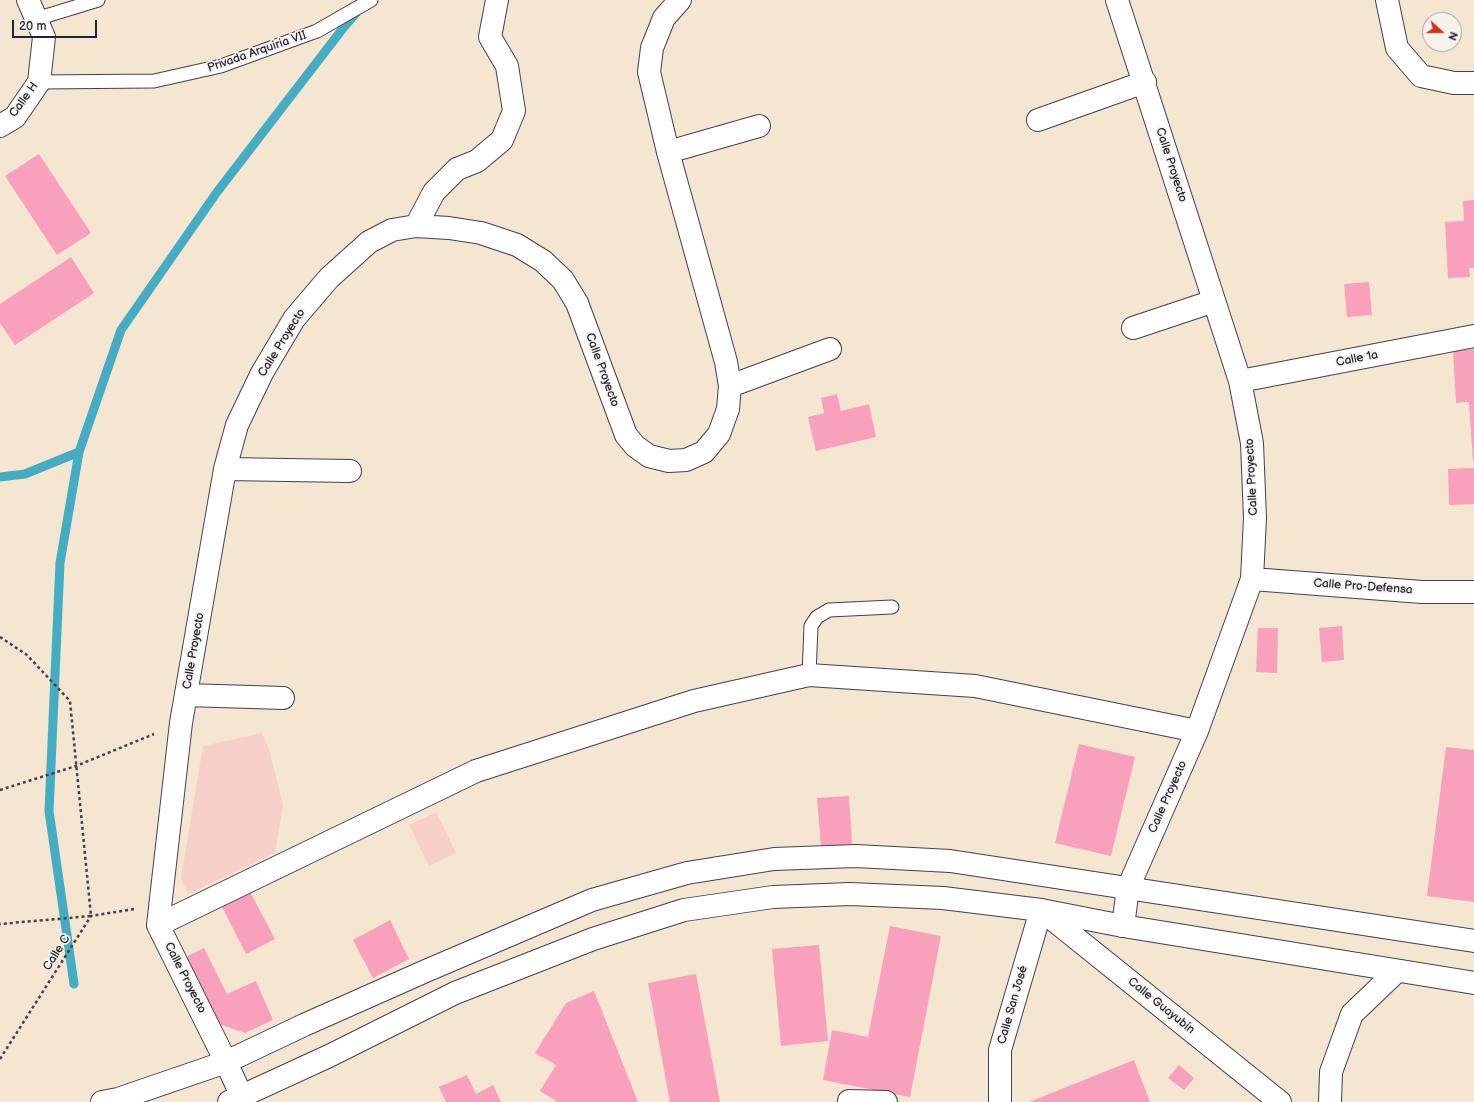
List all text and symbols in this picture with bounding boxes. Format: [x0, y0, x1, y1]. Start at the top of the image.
scale bar [14, 12, 99, 38]
north arrow [1422, 12, 1462, 52]
text: 20 m [19, 19, 46, 34]
street label: Privada Arquiria VII [206, 28, 308, 76]
text: N [1445, 30, 1460, 42]
street label: Calle H [7, 80, 41, 120]
street label: Calle Proyecto [1152, 126, 1190, 204]
street label: Calle Proyecto [255, 306, 309, 380]
street label: Calle Proyecto [582, 331, 622, 409]
street label: Calle 1a [1335, 348, 1379, 370]
street label: Calle Proyecto [1243, 438, 1261, 516]
street label: Calle Pro-Defensa [1313, 576, 1413, 598]
street label: Calle Proyecto [180, 612, 208, 690]
street label: Calle Proyecto [1146, 759, 1190, 835]
street label: Calle C [40, 932, 74, 974]
street label: Calle Proyecto [161, 940, 209, 1016]
street label: Calle San José [995, 964, 1031, 1046]
street label: Calle Guayubín [1125, 975, 1197, 1037]

